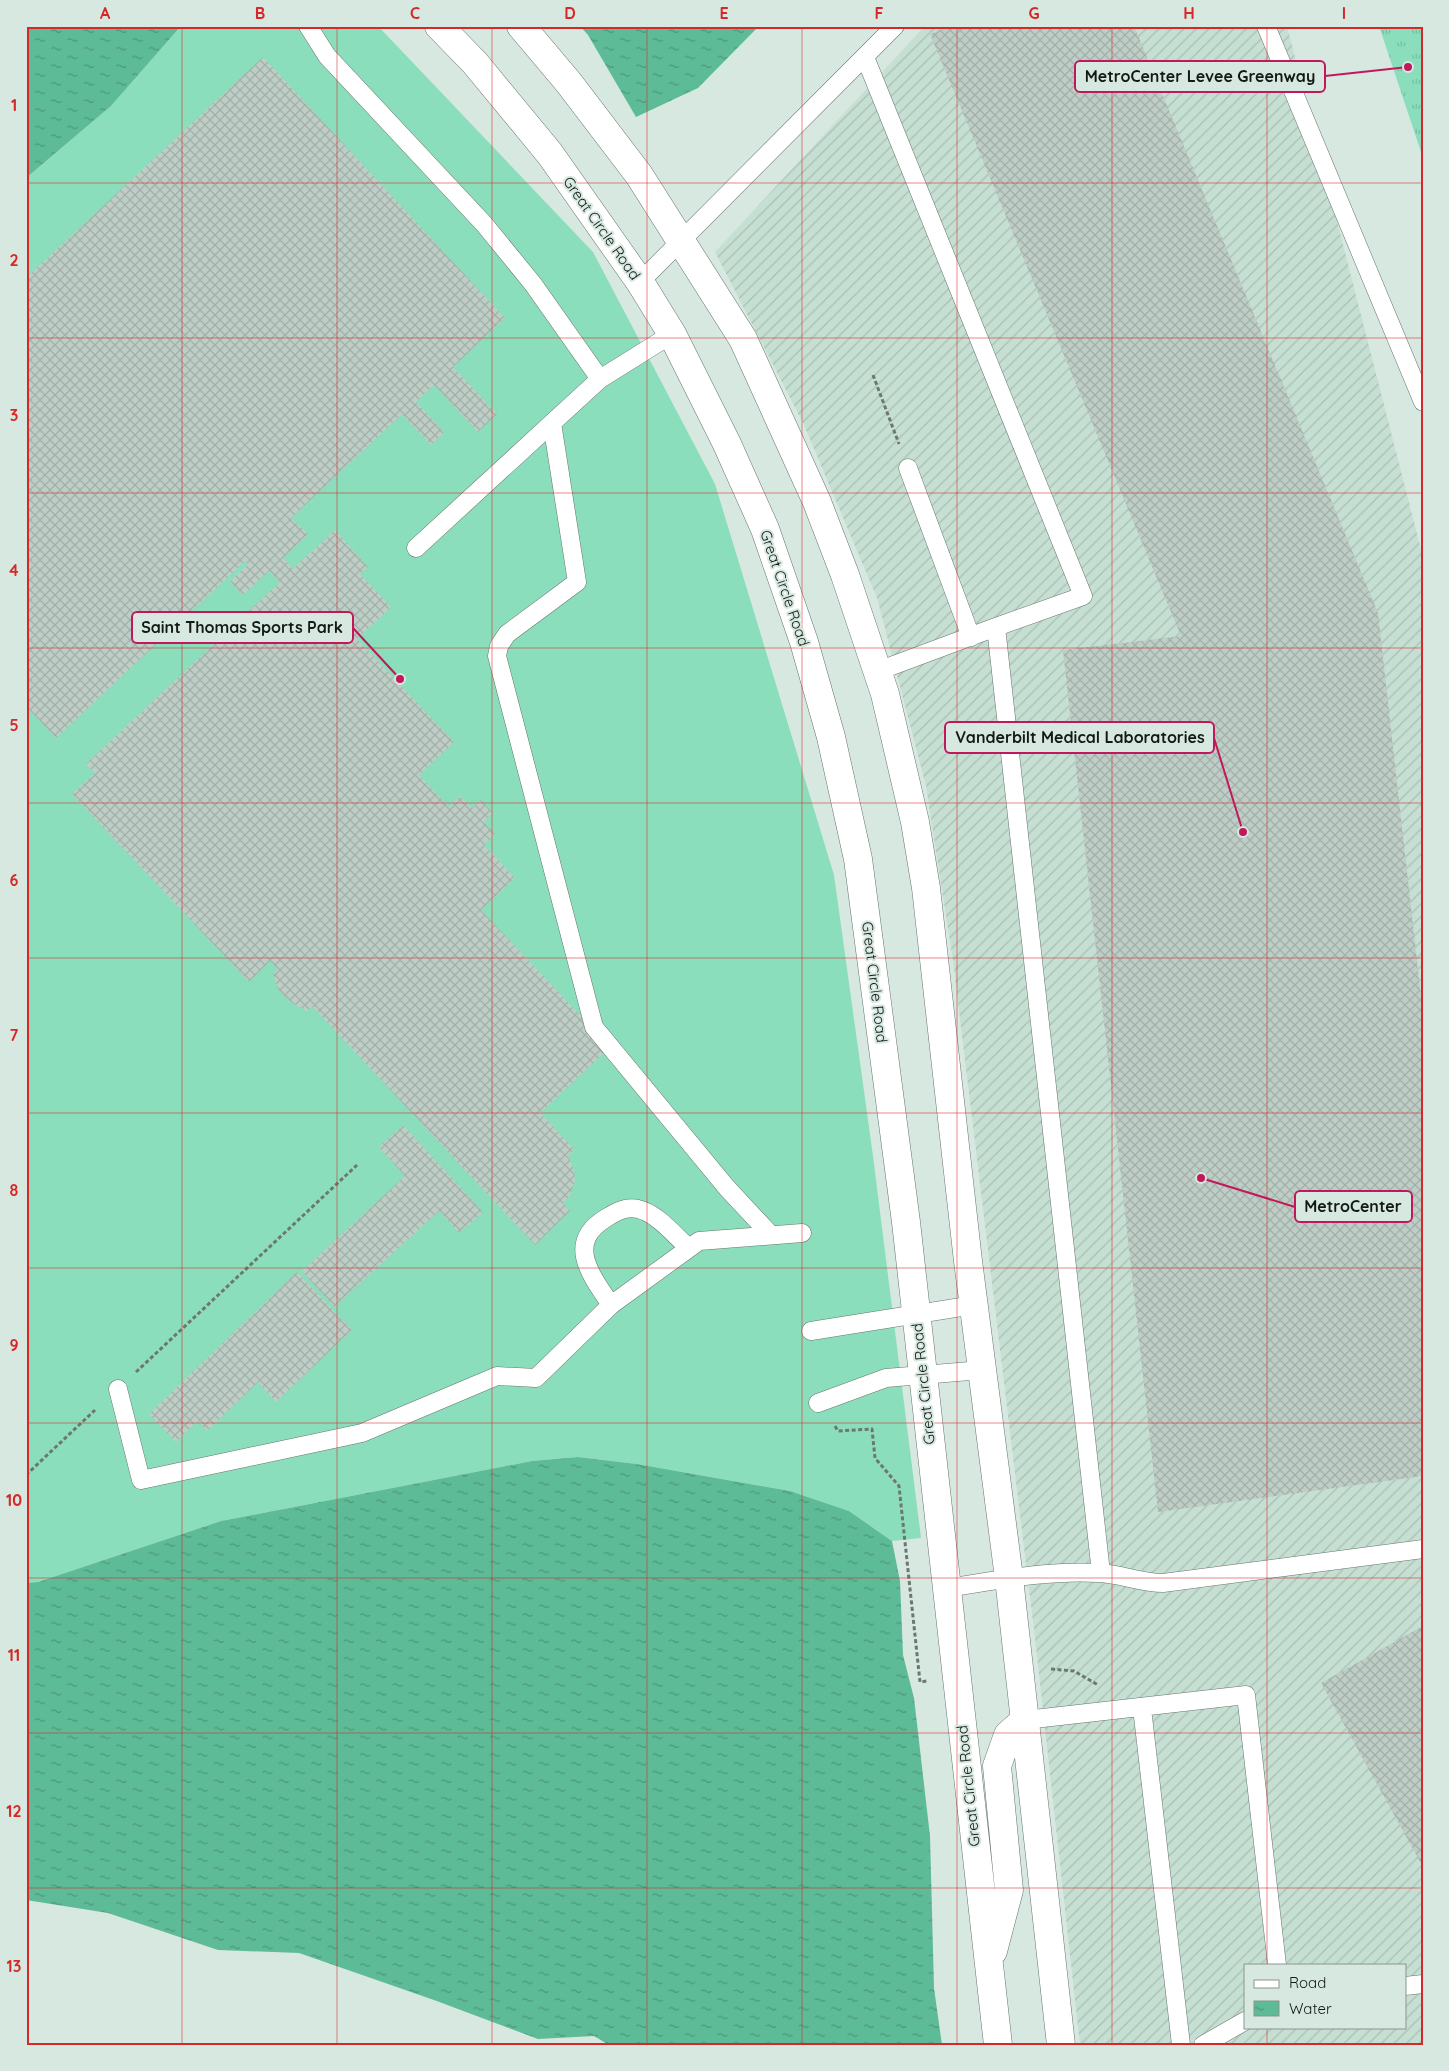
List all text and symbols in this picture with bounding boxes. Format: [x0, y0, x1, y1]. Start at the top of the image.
text: A [100, 3, 111, 23]
text: B [255, 3, 265, 23]
text: C [410, 3, 420, 23]
text: D [564, 3, 576, 23]
text: E [719, 3, 729, 23]
text: F [875, 3, 884, 23]
text: G [1028, 3, 1040, 23]
text: H [1183, 3, 1195, 23]
text: I [1342, 3, 1346, 23]
callout: MetroCenter Levee Greenway [1075, 61, 1325, 92]
text: MetroCenter Levee Greenway [1085, 66, 1315, 86]
text: 1 [11, 95, 17, 115]
street label: Great Circle Road [559, 173, 645, 283]
text: 2 [9, 250, 19, 270]
text: 3 [10, 405, 18, 425]
street label: Great Circle Road [756, 527, 814, 649]
text: 4 [9, 560, 19, 580]
callout: Saint Thomas Sports Park [132, 612, 353, 643]
text: Saint Thomas Sports Park [141, 617, 343, 637]
text: 5 [9, 715, 19, 735]
callout: Vanderbilt Medical Laboratories [945, 722, 1214, 753]
text: Vanderbilt Medical Laboratories [955, 727, 1205, 747]
text: 6 [10, 870, 19, 890]
street label: Great Circle Road [858, 920, 892, 1044]
text: 7 [10, 1025, 19, 1045]
text: 8 [10, 1180, 19, 1200]
callout: MetroCenter [1295, 1191, 1412, 1222]
text: MetroCenter [1304, 1196, 1402, 1216]
street label: Great Circle Road [907, 1322, 939, 1446]
text: 9 [9, 1335, 19, 1355]
text: 10 [6, 1490, 22, 1510]
text: 11 [8, 1645, 20, 1665]
street label: Great Circle Road [952, 1724, 984, 1848]
text: 12 [6, 1801, 22, 1821]
text: 13 [7, 1956, 21, 1976]
legend [1244, 1964, 1406, 2028]
text: Road [1289, 1973, 1326, 1992]
text: Water [1289, 1999, 1332, 2018]

